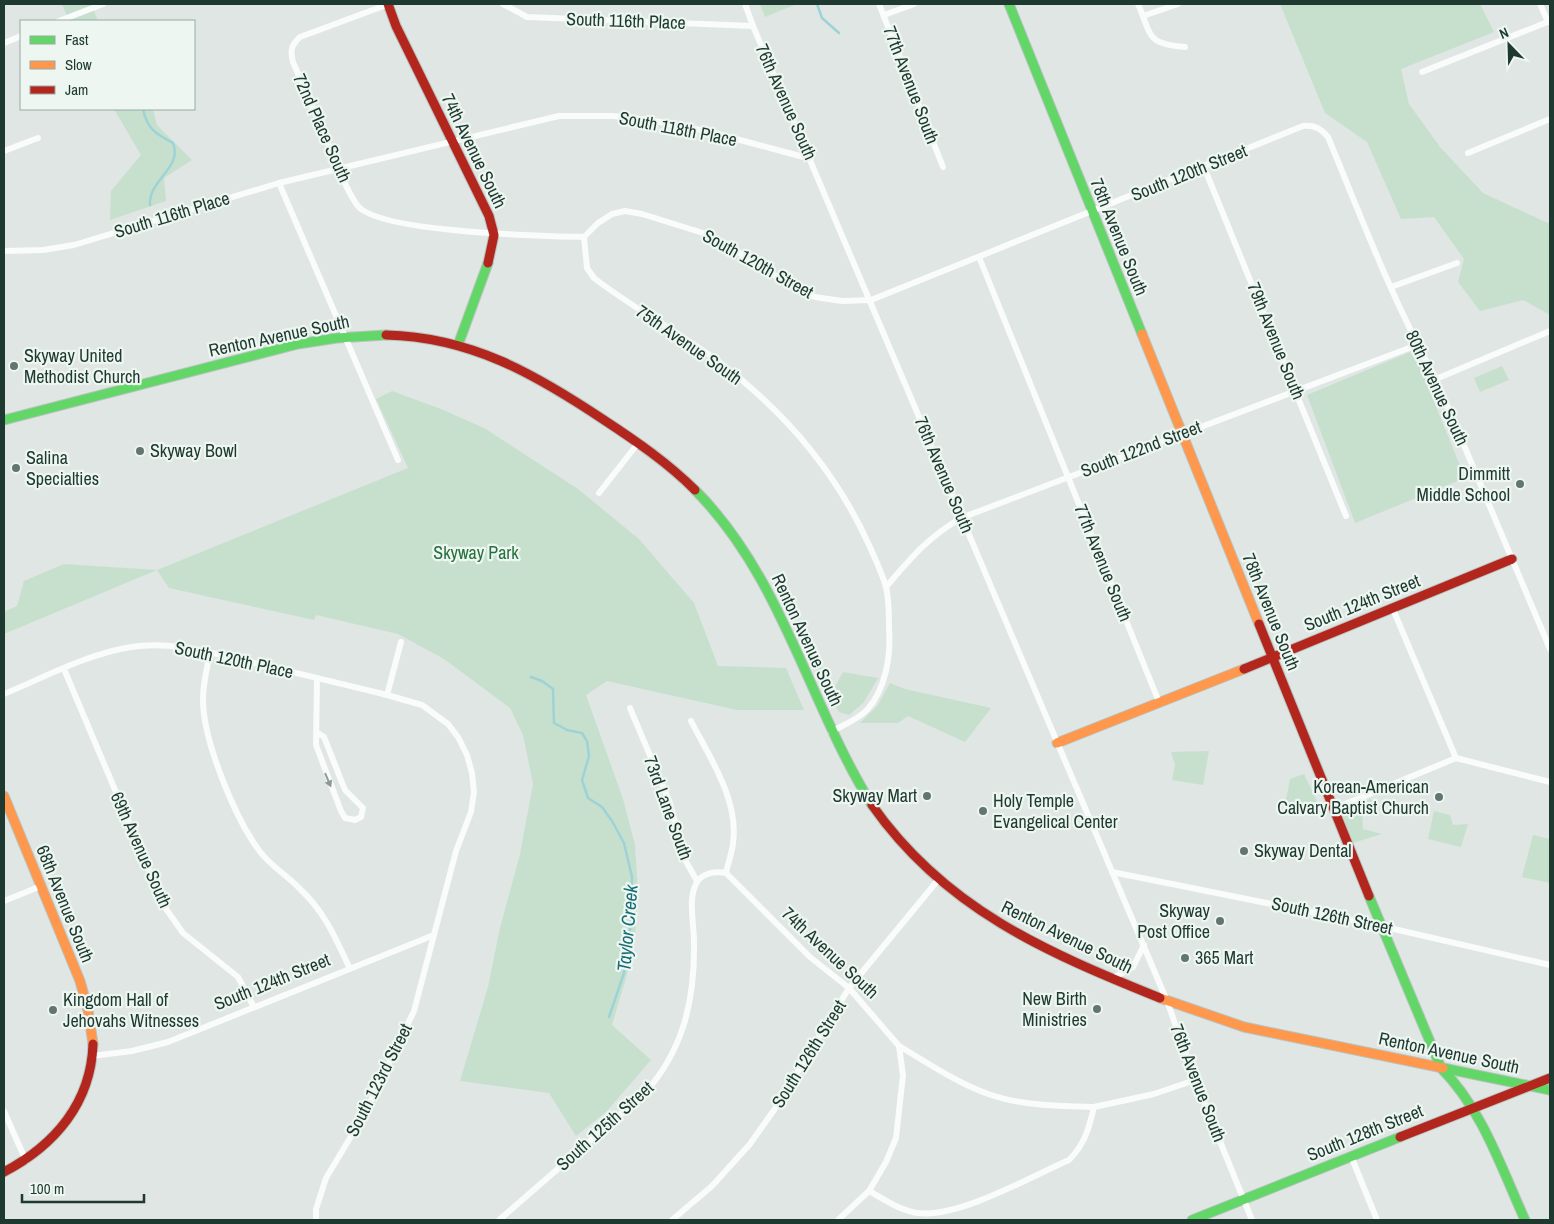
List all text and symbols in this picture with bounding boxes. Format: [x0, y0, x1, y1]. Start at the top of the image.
street label: South 116th Place [566, 6, 686, 35]
legend [20, 20, 195, 110]
north arrow [1484, 20, 1534, 70]
street label: 77th Avenue South [877, 22, 945, 147]
text: N [1497, 23, 1511, 43]
text: Fast [65, 29, 89, 50]
street label: 76th Avenue South [750, 40, 823, 164]
text: Slow [65, 54, 92, 75]
street label: 72nd Place South [287, 69, 358, 186]
text: Jam [65, 79, 88, 100]
street label: 74th Avenue South [436, 89, 513, 212]
street label: South 118th Place [617, 105, 739, 152]
street label: South 120th Street [1127, 138, 1251, 207]
street label: 78th Avenue South [1085, 174, 1154, 299]
street label: South 116th Place [111, 185, 233, 244]
street label: South 120th Street [698, 223, 818, 304]
street label: 79th Avenue South [1242, 278, 1311, 403]
street label: 75th Avenue South [631, 299, 747, 391]
street label: Renton Avenue South [206, 308, 352, 363]
street label: 80th Avenue South [1400, 326, 1475, 449]
place label: Skyway United Methodist Church [24, 343, 141, 389]
marker: Skyway United Methodist Church [8, 360, 20, 372]
street label: 76th Avenue South [909, 413, 980, 537]
street label: South 122nd Street [1077, 414, 1205, 483]
place label: Skyway Bowl [150, 438, 237, 463]
place label: Salina Specialties [26, 445, 99, 491]
marker: Skyway Bowl [134, 445, 146, 457]
place label: Dimmitt Middle School [1416, 461, 1510, 507]
marker: Salina Specialties [10, 462, 22, 474]
marker: Dimmitt Middle School [1514, 478, 1526, 490]
street label: 77th Avenue South [1069, 500, 1138, 625]
park label: Skyway Park [433, 540, 519, 565]
street label: 78th Avenue South [1237, 549, 1306, 674]
street label: South 124th Street [1300, 568, 1424, 637]
street label: Renton Avenue South [766, 570, 849, 710]
street label: South 120th Place [173, 635, 296, 684]
street label: 73rd Lane South [638, 752, 699, 863]
one-way arrow [324, 773, 332, 788]
place label: Korean-American Calvary Baptist Church [1277, 774, 1429, 820]
place label: Skyway Mart [833, 783, 917, 808]
street label: 69th Avenue South [105, 788, 178, 912]
place label: Holy Temple Evangelical Center [993, 788, 1118, 834]
marker: Skyway Mart [921, 790, 933, 802]
marker: Korean-American Calvary Baptist Church [1433, 791, 1445, 803]
marker: Holy Temple Evangelical Center [977, 805, 989, 817]
place label: Skyway Dental [1254, 838, 1352, 863]
street label: 68th Avenue South [31, 841, 100, 966]
marker: Skyway Dental [1238, 845, 1250, 857]
water label: Taylor Creek [610, 882, 644, 972]
street label: South 126th Street [1269, 890, 1395, 941]
street label: Renton Avenue South [997, 894, 1137, 979]
place label: Skyway Post Office [1137, 898, 1211, 944]
street label: 74th Avenue South [776, 901, 884, 1004]
marker: Skyway Post Office [1214, 915, 1226, 927]
place label: 365 Mart [1195, 945, 1253, 970]
street label: South 124th Street [210, 947, 334, 1016]
marker: 365 Mart [1179, 952, 1191, 964]
place label: New Birth Ministries [1022, 986, 1087, 1032]
place label: Kingdom Hall of Jehovahs Witnesses [63, 987, 199, 1033]
street label: South 126th Street [765, 995, 852, 1113]
marker: New Birth Ministries [1091, 1003, 1103, 1015]
marker: Kingdom Hall of Jehovahs Witnesses [47, 1004, 59, 1016]
street label: South 123rd Street [339, 1019, 418, 1141]
street label: 76th Avenue South [1164, 1020, 1232, 1145]
street label: Renton Avenue South [1376, 1025, 1522, 1080]
street label: South 125th Street [551, 1075, 659, 1176]
street label: South 128th Street [1303, 1098, 1427, 1167]
scale bar [22, 1172, 145, 1204]
text: 100 m [30, 1178, 64, 1199]

